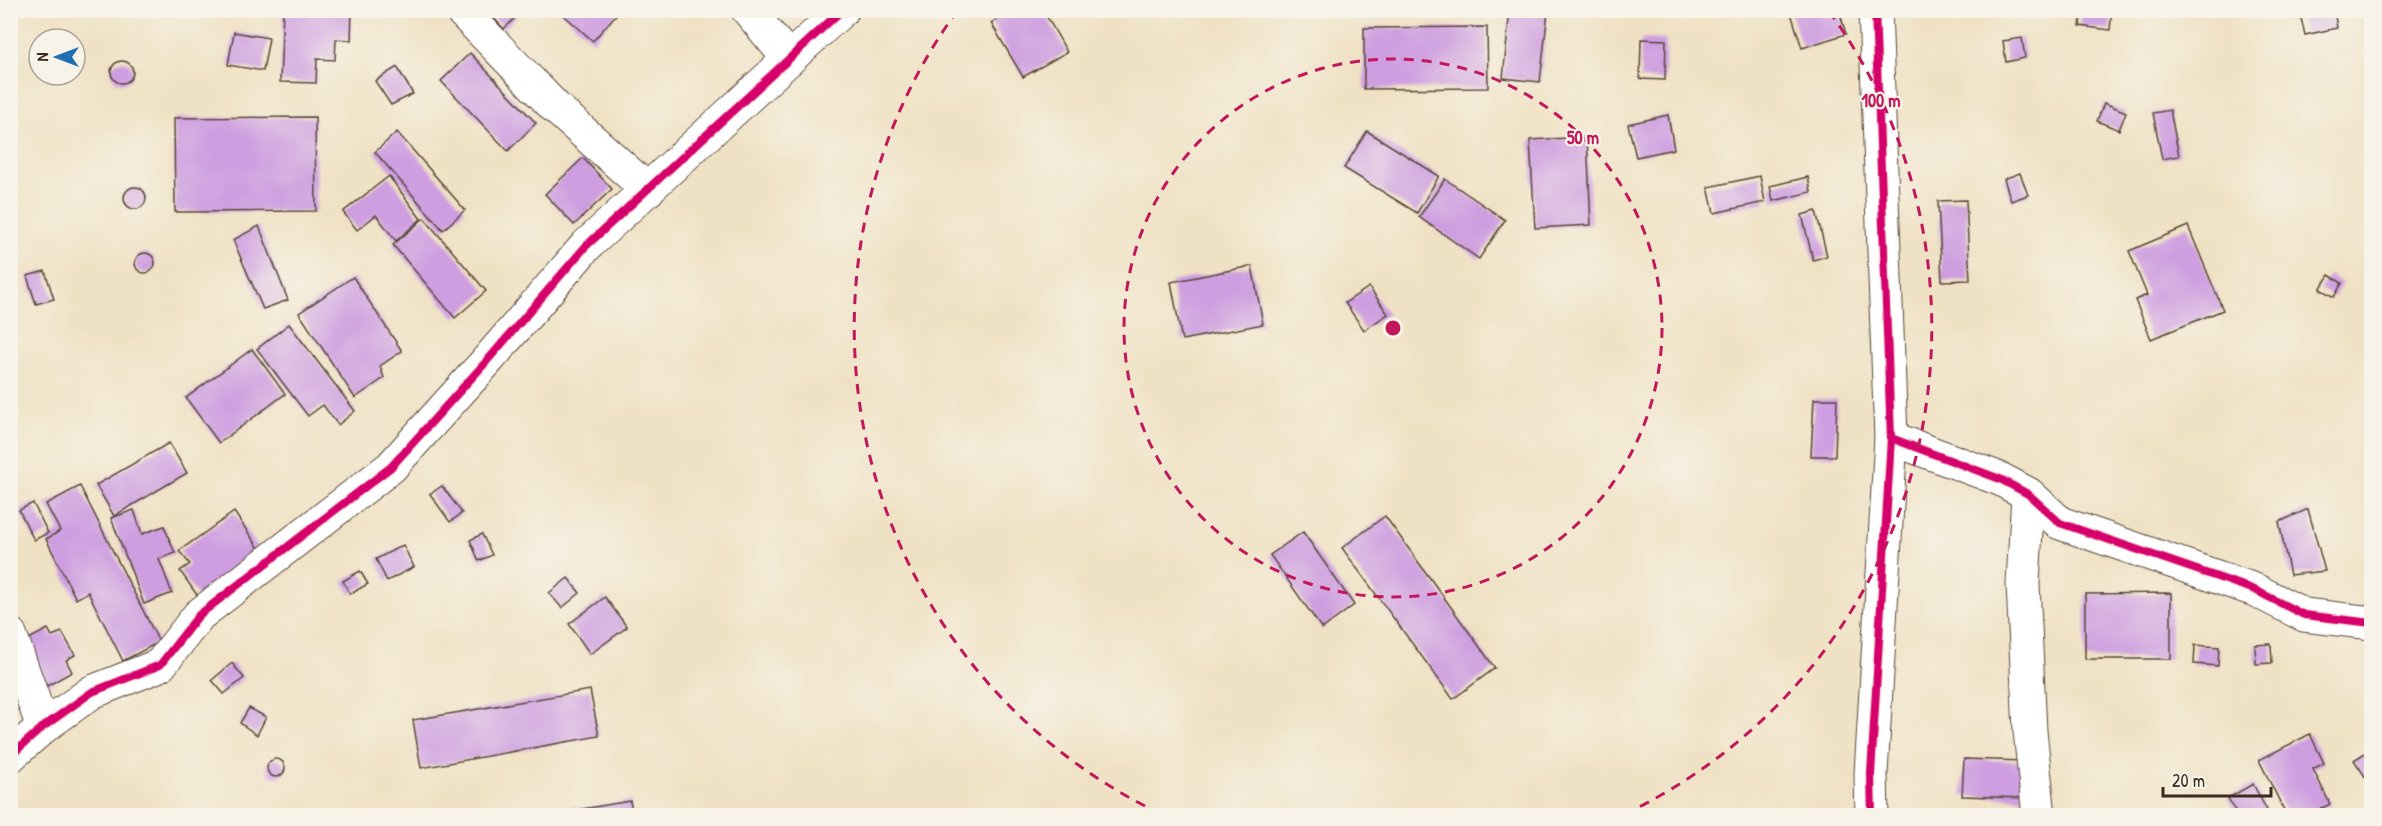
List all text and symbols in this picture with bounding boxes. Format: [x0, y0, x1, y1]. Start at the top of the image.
north arrow [27, 27, 87, 87]
text: N [31, 52, 53, 61]
text: 100 m [1861, 88, 1901, 113]
text: 50 m [1567, 125, 1599, 150]
centre of rings [1383, 318, 1403, 338]
scale bar [2163, 760, 2271, 798]
text: 20 m [2172, 768, 2205, 793]

